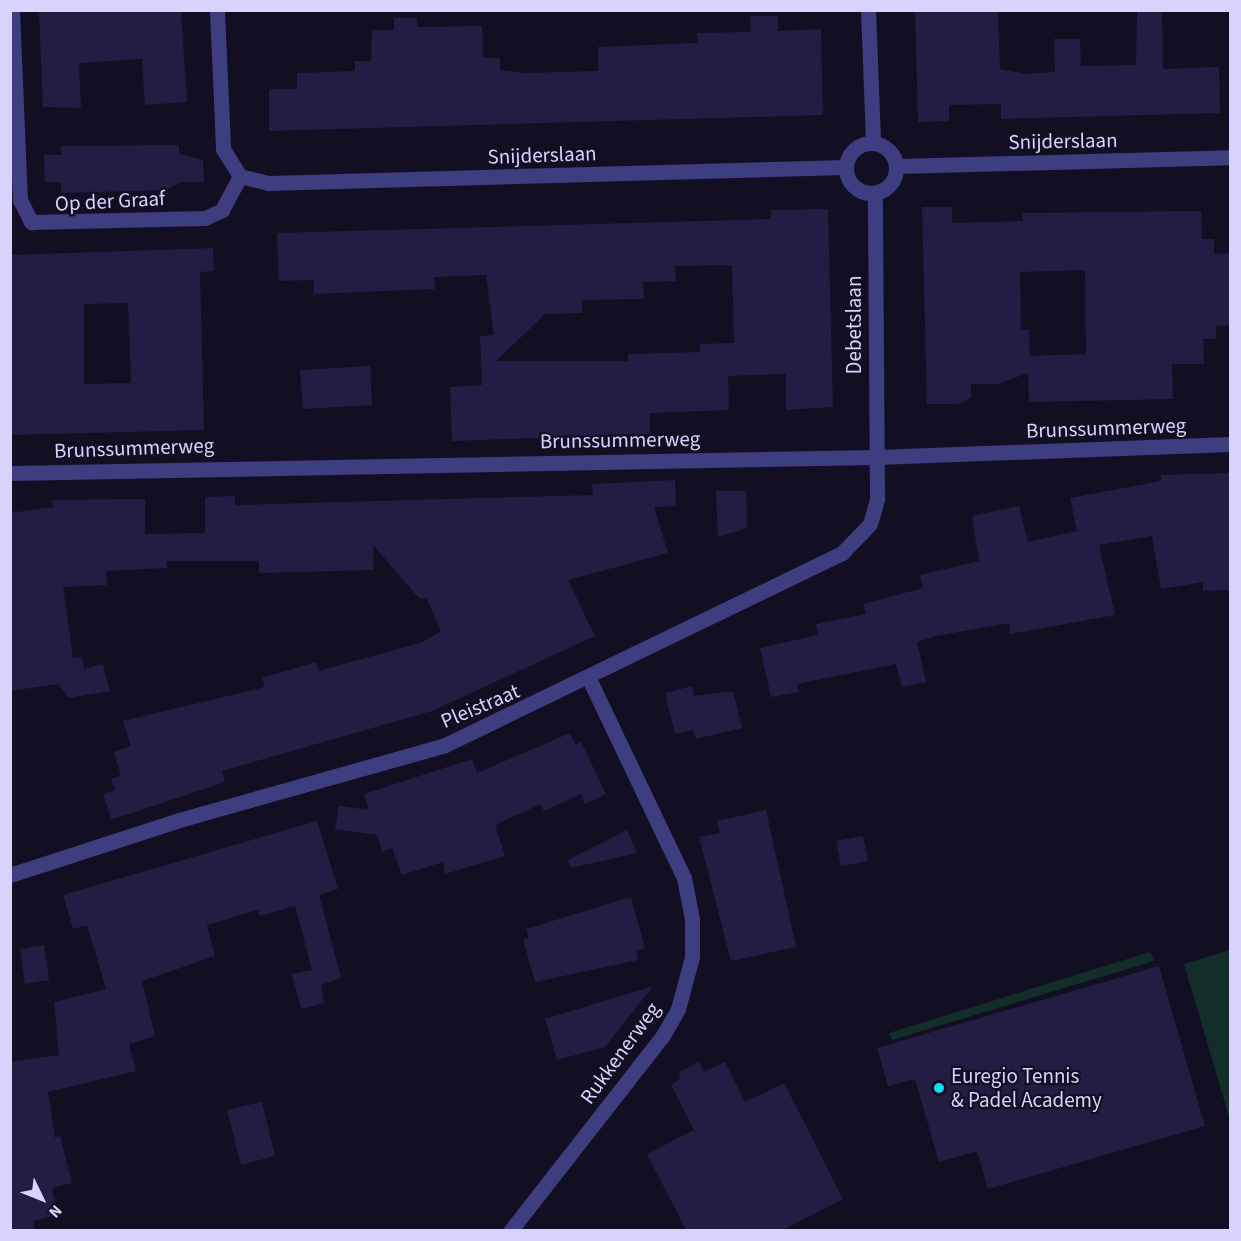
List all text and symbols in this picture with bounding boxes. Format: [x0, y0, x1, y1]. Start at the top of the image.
street label: Snijderslaan [1008, 127, 1118, 155]
street label: Snijderslaan [487, 141, 597, 169]
street label: Op der Graaf [54, 186, 166, 216]
street label: Debetslaan [841, 276, 867, 374]
street label: Brunssummerweg [1025, 413, 1187, 443]
street label: Brunssummerweg [540, 426, 700, 454]
street label: Brunssummerweg [53, 433, 215, 463]
street label: Pleistraat [437, 678, 523, 734]
street label: Rukkenerweg [575, 997, 665, 1109]
place label: Euregio Tennis & Padel Academy [951, 1063, 1102, 1113]
marker: Euregio Tennis & Padel Academy [932, 1081, 946, 1095]
north arrow [12, 1169, 72, 1229]
text: N [43, 1200, 67, 1223]

